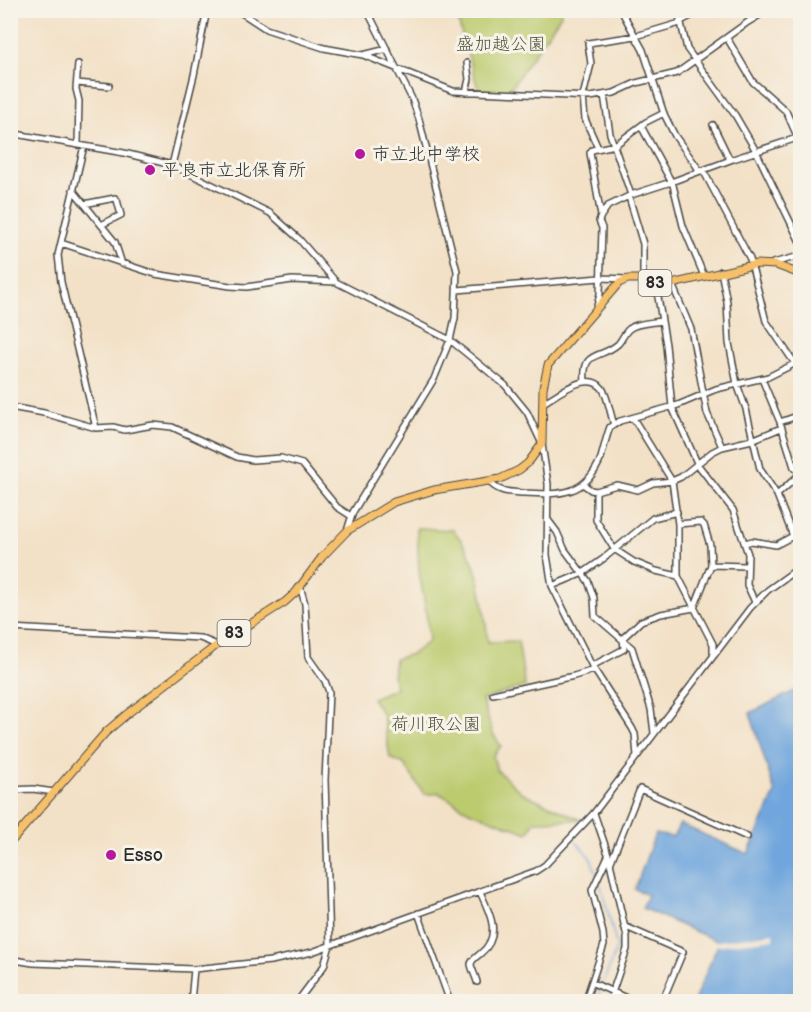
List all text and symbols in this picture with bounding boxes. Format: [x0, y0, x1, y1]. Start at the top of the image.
park label: 盛加越公園 [456, 34, 546, 55]
place label: 市立北中学校 [372, 144, 480, 165]
marker: 市立北中学校 [353, 147, 367, 161]
place label: 平良市立北保育所 [162, 160, 306, 181]
marker: 平良市立北保育所 [143, 163, 157, 177]
road number: 83 [638, 270, 672, 296]
road number: 83 [218, 620, 250, 646]
park label: 荷川取公園 [391, 714, 481, 735]
place label: Esso [123, 845, 163, 866]
marker: Esso [104, 848, 118, 862]

